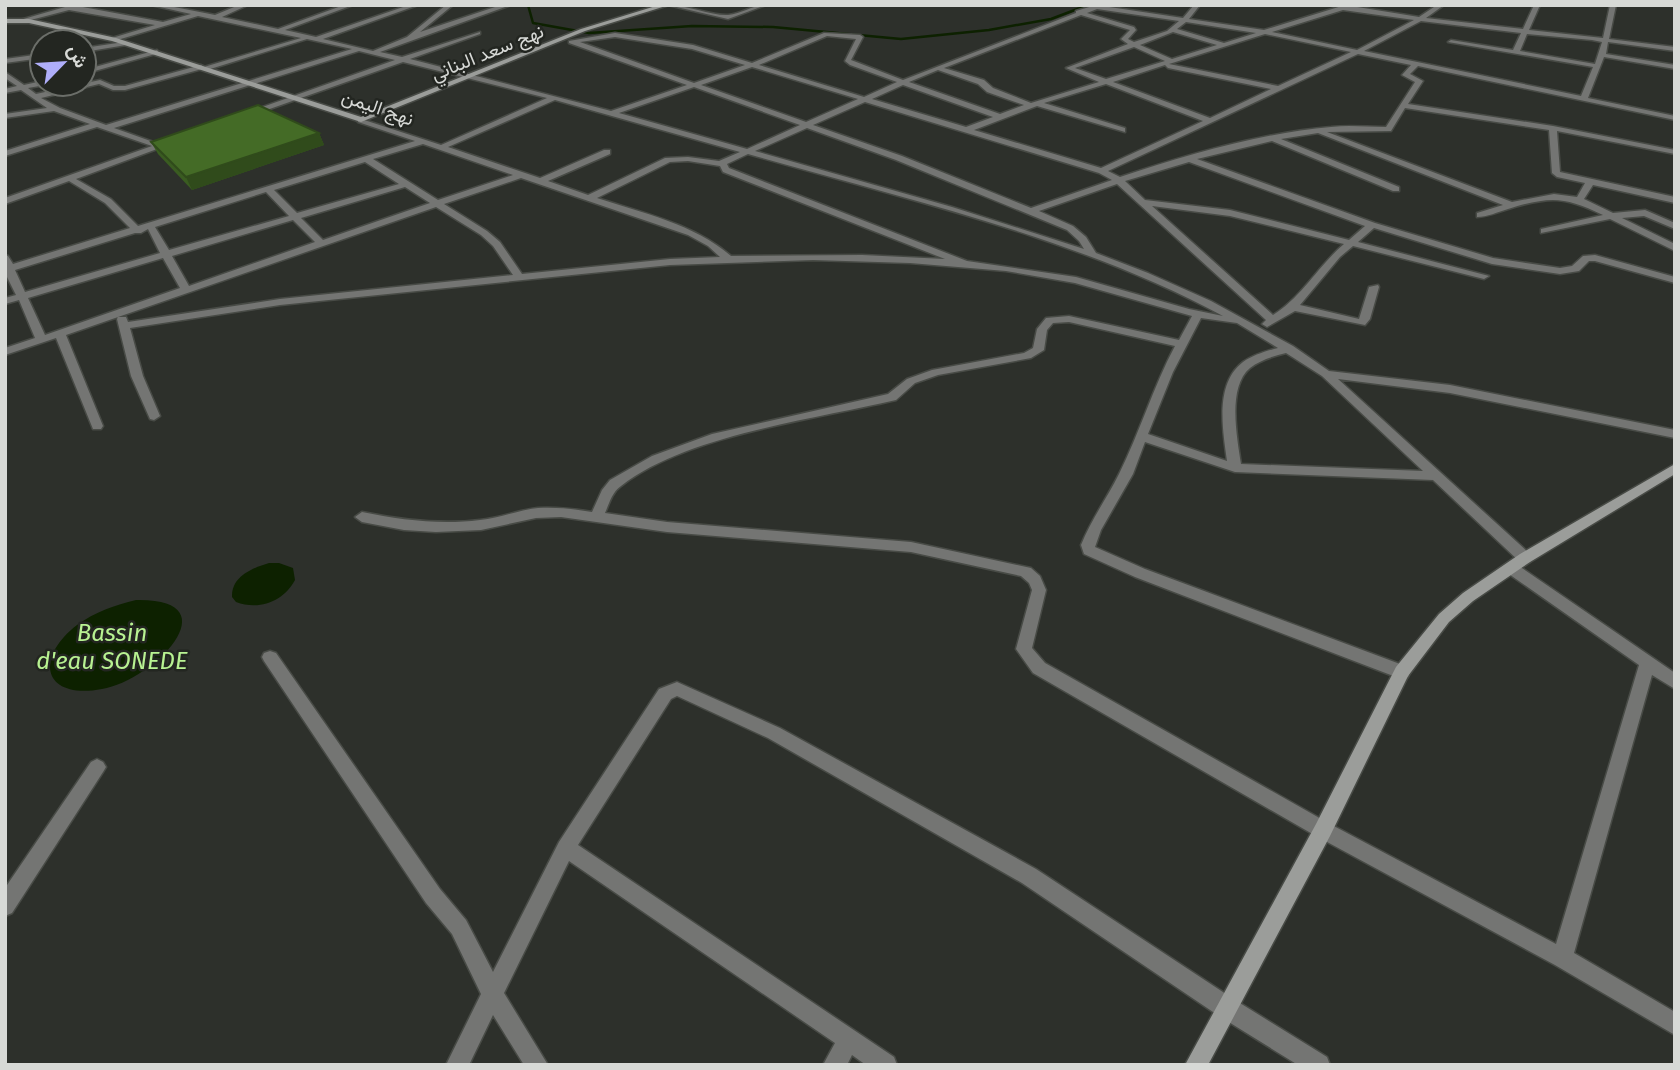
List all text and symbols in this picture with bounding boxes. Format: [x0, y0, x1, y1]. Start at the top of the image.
street label: نهج سعد البناني [427, 19, 548, 89]
north arrow [28, 28, 98, 98]
text: ش [63, 41, 93, 71]
street label: نهج اليمن [338, 84, 417, 132]
water label: Bassin d'eau SONEDE [36, 619, 188, 675]

